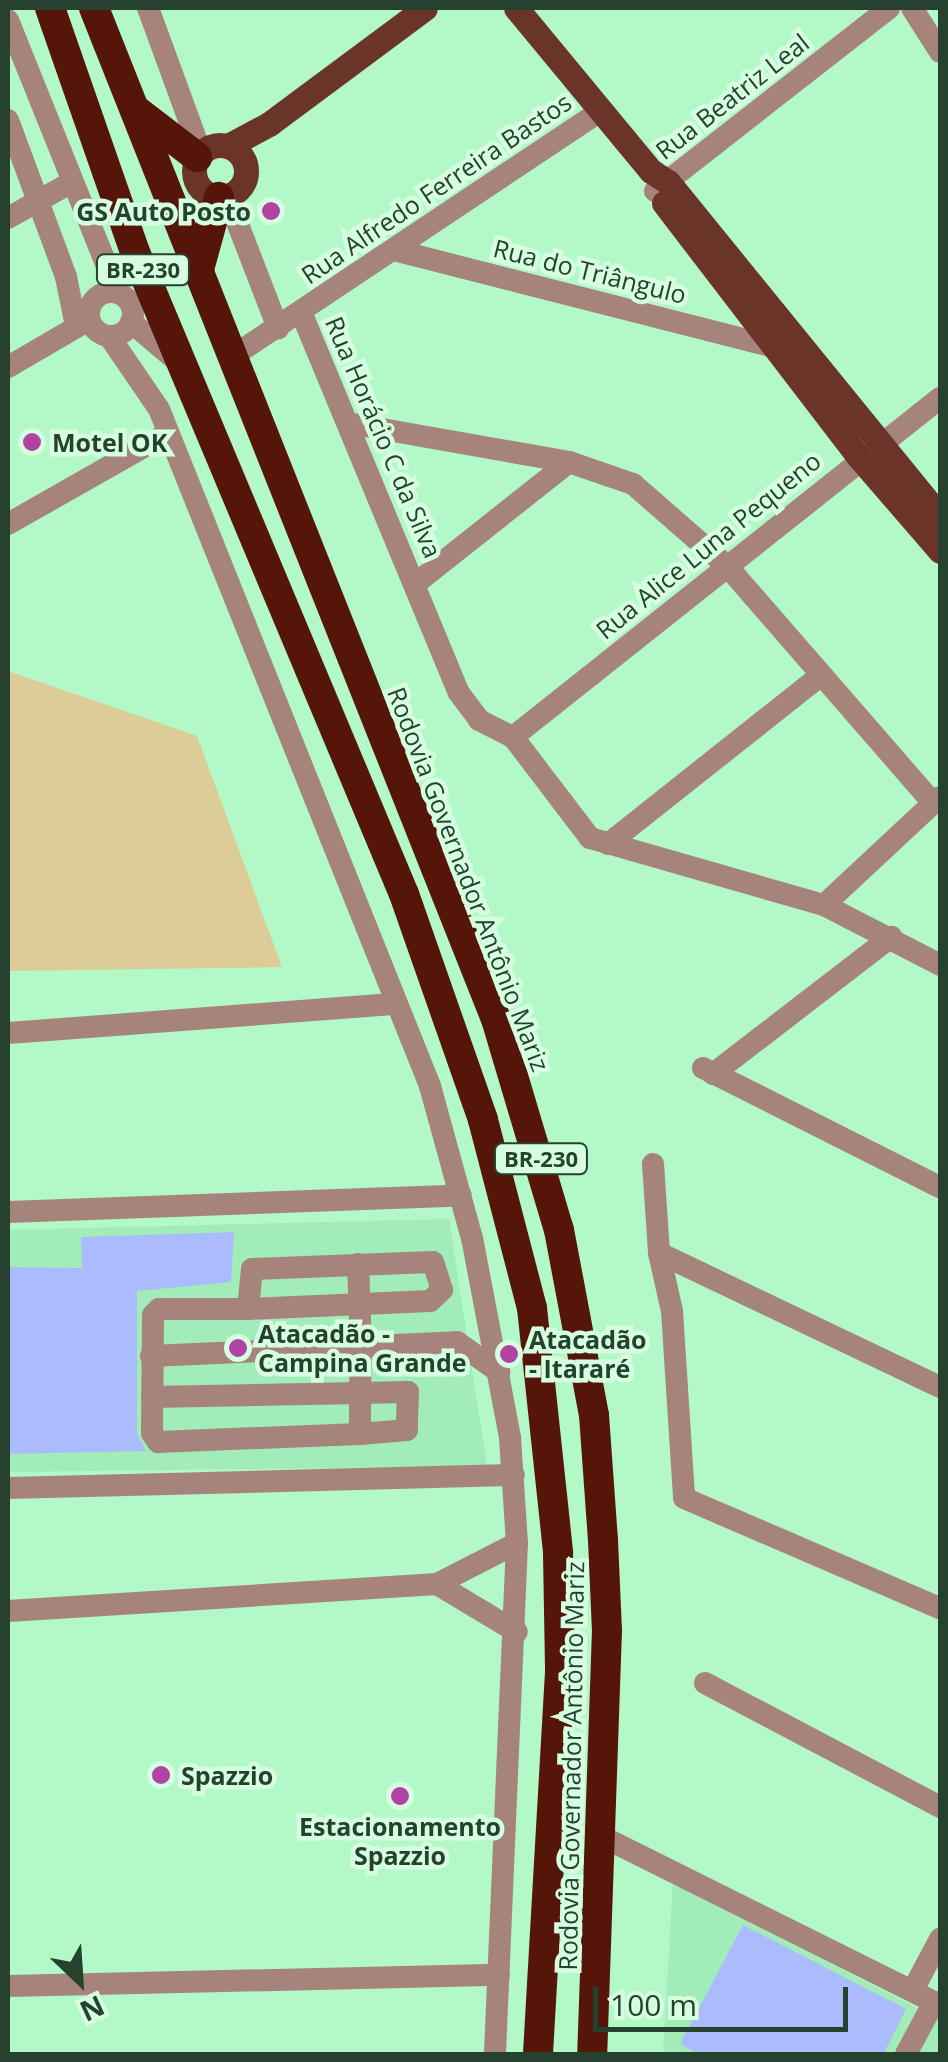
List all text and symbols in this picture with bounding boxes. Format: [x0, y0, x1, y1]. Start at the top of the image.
street label: Rua Beatriz Leal [649, 27, 815, 165]
street label: Rua Alfredo Ferreira Bastos [295, 86, 577, 290]
place label: GS Auto Posto [76, 196, 251, 226]
marker: GS Auto Posto [260, 200, 282, 222]
street label: Rua do Triângulo [490, 233, 690, 309]
road number: BR-230 [96, 253, 190, 287]
street label: Rua Horácio C da Silva [320, 312, 448, 562]
place label: Motel OK [52, 427, 167, 457]
marker: Motel OK [21, 431, 43, 453]
street label: Rua Alice Luna Pequeno [590, 445, 826, 645]
street label: Rodovia Governador Antônio Mariz [382, 683, 556, 1075]
road number: BR-230 [494, 1142, 588, 1176]
place label: Atacadão - Campina Grande [258, 1319, 467, 1378]
place label: Atacadão - Itararé [529, 1325, 647, 1384]
marker: Atacadão - Campina Grande [227, 1337, 249, 1359]
marker: Atacadão - Itararé [498, 1343, 520, 1365]
street label: Rodovia Governador Antônio Mariz [552, 1561, 590, 1971]
place label: Spazzio [181, 1760, 273, 1790]
marker: Spazzio [150, 1764, 172, 1786]
marker: Estacionamento Spazzio [389, 1785, 411, 1807]
place label: Estacionamento Spazzio [299, 1812, 501, 1871]
north arrow [30, 1932, 130, 2032]
scale bar [598, 1967, 853, 2029]
text: 100 m [610, 1984, 697, 2025]
text: N [74, 1987, 111, 2031]

